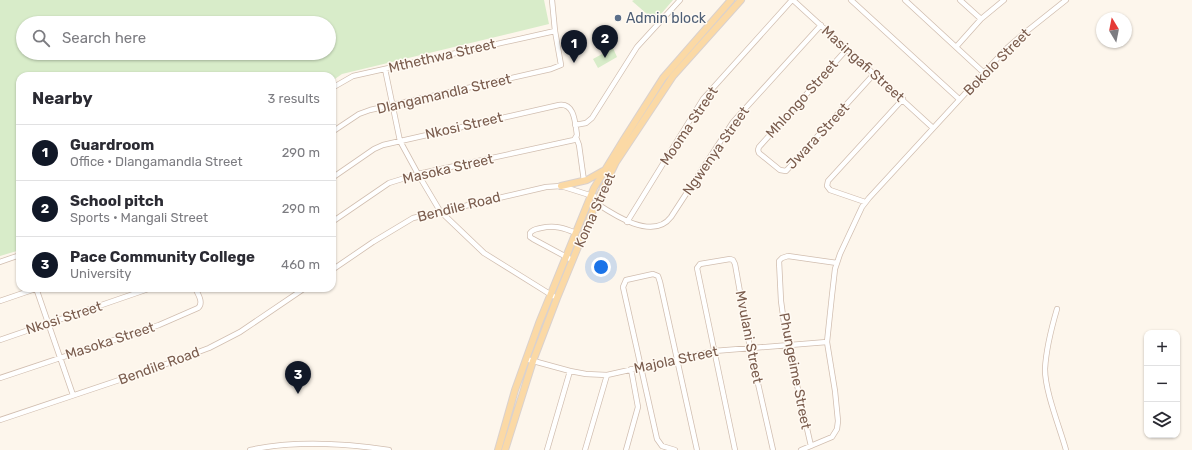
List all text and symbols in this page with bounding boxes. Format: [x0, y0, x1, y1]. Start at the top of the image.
place label: Admin block [626, 10, 707, 27]
north arrow [1096, 12, 1132, 48]
marker: Admin block [613, 13, 623, 23]
search box [16, 16, 336, 60]
street label: Masingafi Street [818, 22, 908, 106]
pin: 2 [592, 25, 618, 58]
street label: Bokolo Street [960, 25, 1034, 99]
icon: search [30, 27, 52, 49]
text: Search here [62, 29, 146, 47]
pin: 1 [561, 30, 587, 63]
street label: Mthethwa Street [387, 35, 498, 77]
street label: Mhlongo Street [762, 56, 842, 142]
street label: Dlangamandla Street [375, 70, 513, 118]
street label: Mooma Street [656, 83, 722, 169]
text: Nearby [32, 88, 93, 108]
text: 3 results [268, 91, 320, 106]
street label: Jwara Street [783, 99, 853, 173]
street label: Ngwenya Street [679, 103, 753, 199]
street label: Nkosi Street [424, 109, 505, 143]
text: Guardroom [70, 136, 154, 154]
text: 1 [42, 145, 48, 160]
text: 290 m [282, 145, 320, 160]
street label: Masoka Street [401, 150, 496, 188]
text: Office · Dlangamandla Street [70, 154, 243, 169]
street label: Koma Street [571, 169, 619, 250]
street label: Bendile Road [416, 188, 502, 226]
text: School pitch [70, 192, 164, 210]
text: 2 [41, 201, 49, 216]
text: 290 m [282, 201, 320, 216]
text: Sports · Mangali Street [70, 210, 208, 225]
text: Pace Community College [70, 248, 255, 266]
text: 3 [41, 257, 49, 272]
text: 460 m [281, 257, 320, 272]
your location [591, 257, 611, 277]
text: University [70, 266, 131, 281]
street label: Mvulani Street [732, 289, 766, 385]
street label: Nkosi Street [24, 298, 105, 338]
street label: Phungeime Street [775, 311, 815, 431]
street label: Masoka Street [63, 318, 157, 363]
map controls [1144, 330, 1180, 438]
button: + [1144, 330, 1180, 366]
street label: Bendile Road [116, 343, 202, 389]
street label: Majola Street [632, 343, 720, 377]
pin: 3 [285, 361, 311, 394]
button: − [1144, 366, 1180, 402]
button: layers [1144, 402, 1180, 438]

